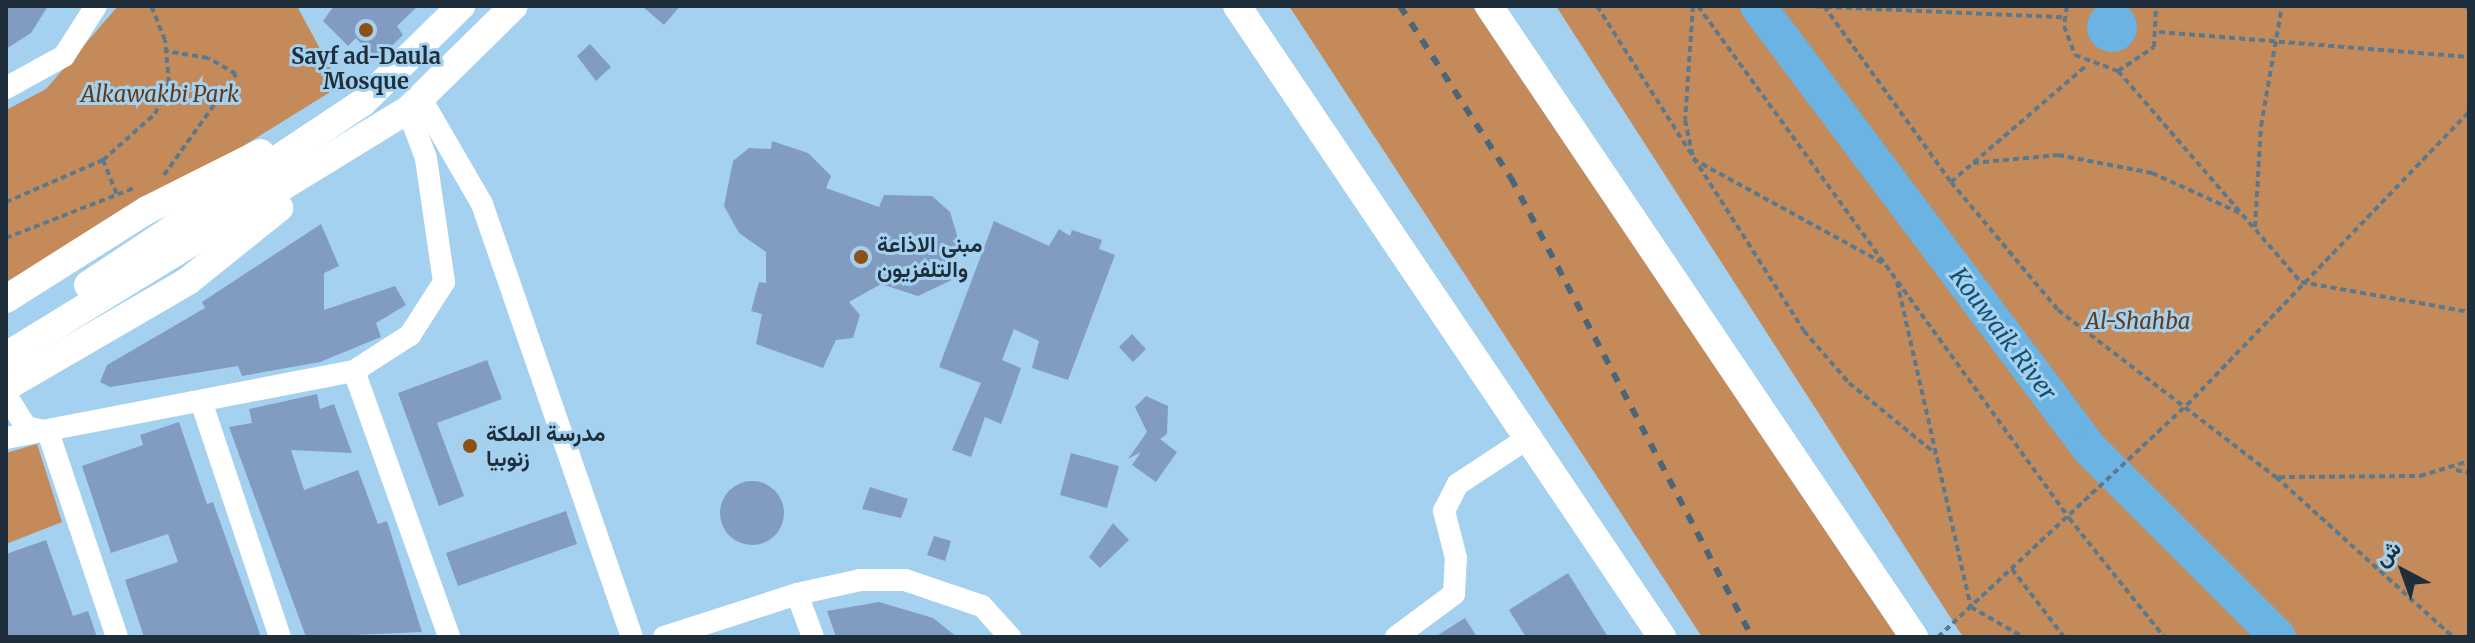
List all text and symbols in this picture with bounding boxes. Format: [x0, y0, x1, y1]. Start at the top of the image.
marker: Sayf ad-Daula Mosque [357, 21, 375, 39]
place label: Sayf ad-Daula Mosque [291, 43, 441, 94]
park label: Alkawakbi Park [81, 82, 239, 108]
place label: مبنى الاذاعة والتلفزيون [877, 231, 982, 282]
marker: مبنى الاذاعة والتلفزيون [852, 248, 870, 266]
water label: Kouwaik River [1944, 262, 2062, 406]
park label: Al-Shahba [2086, 309, 2190, 335]
place label: مدرسة الملكة زنوبيا [486, 420, 605, 472]
marker: مدرسة الملكة زنوبيا [461, 437, 479, 455]
north arrow [2363, 531, 2443, 611]
text: ش [2368, 534, 2406, 572]

